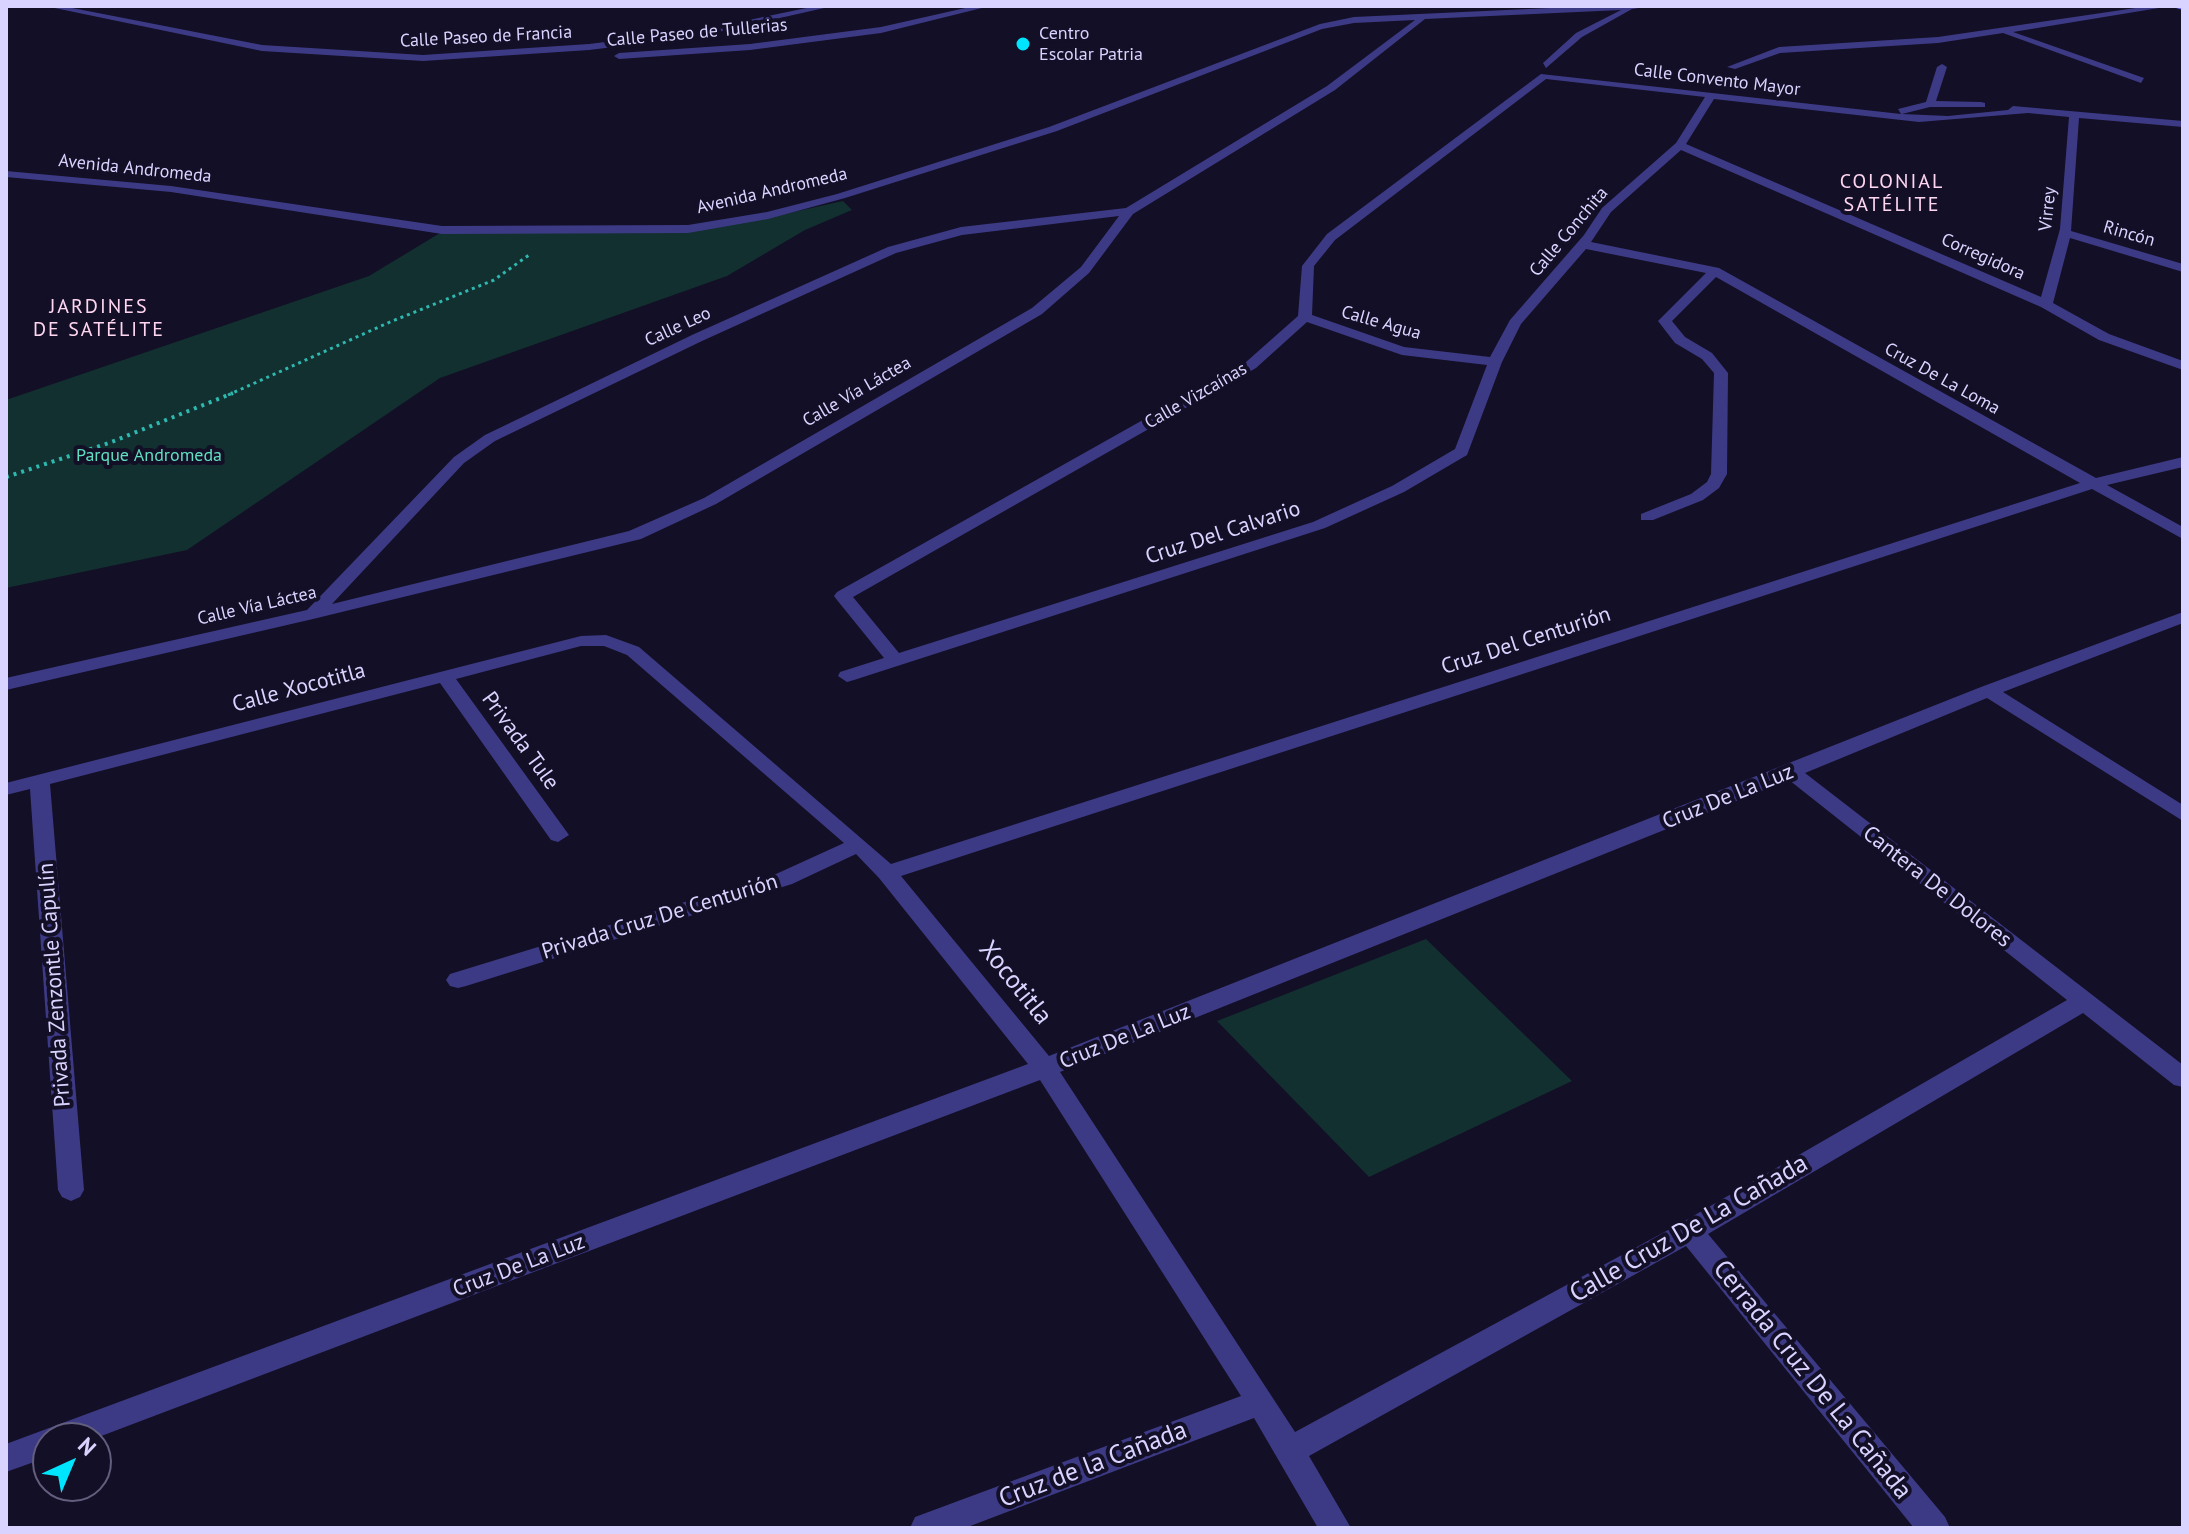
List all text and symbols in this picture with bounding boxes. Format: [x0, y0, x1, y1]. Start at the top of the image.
street label: Calle Paseo de Tullerias [606, 14, 788, 52]
street label: Calle Paseo de Francia [399, 22, 573, 52]
place label: Centro Escolar Patria [1039, 23, 1143, 66]
marker: Centro Escolar Patria [1014, 35, 1032, 53]
street label: Calle Convento Mayor [1633, 59, 1801, 101]
street label: Avenida Andromeda [57, 150, 213, 188]
street label: Avenida Andromeda [695, 163, 849, 219]
district label: COLONIAL SATÉLITE [1840, 170, 1944, 217]
street label: Calle Conchita [1525, 183, 1613, 281]
street label: Virrey [2035, 186, 2061, 232]
street label: Rincón [2101, 216, 2157, 252]
street label: Corregidora [1938, 229, 2028, 285]
district label: JARDINES DE SATÉLITE [33, 295, 165, 342]
street label: Calle Agua [1339, 301, 1423, 345]
street label: Calle Leo [642, 302, 714, 352]
street label: Cruz De La Loma [1881, 338, 2003, 420]
street label: Calle Vía Láctea [799, 352, 915, 432]
street label: Calle Vizcaínas [1141, 358, 1251, 434]
park label: Parque Andromeda [76, 445, 222, 467]
street label: Cruz Del Calvario [1142, 496, 1304, 570]
street label: Calle Vía Láctea [195, 582, 319, 630]
street label: Cruz Del Centurión [1438, 601, 1614, 681]
street label: Calle Xocotitla [230, 658, 368, 718]
street label: Privada Tule [476, 687, 564, 795]
street label: Cruz De La Luz [1659, 759, 1797, 835]
street label: Cantera De Dolores [1857, 821, 2017, 953]
street label: Privada Zenzontle Capulín [33, 862, 77, 1108]
street label: Privada Cruz De Centurión [539, 869, 781, 965]
street label: Xocotitla [972, 935, 1058, 1031]
street label: Cruz De La Luz [1056, 999, 1194, 1075]
street label: Calle Cruz De La Cañada [1564, 1148, 1814, 1310]
street label: Cruz De La Luz [449, 1229, 589, 1303]
street label: Cerrada Cruz De La Cañada [1706, 1254, 1918, 1506]
street label: Cruz de la Cañada [995, 1415, 1191, 1515]
north arrow [32, 1422, 112, 1502]
text: N [72, 1431, 102, 1461]

